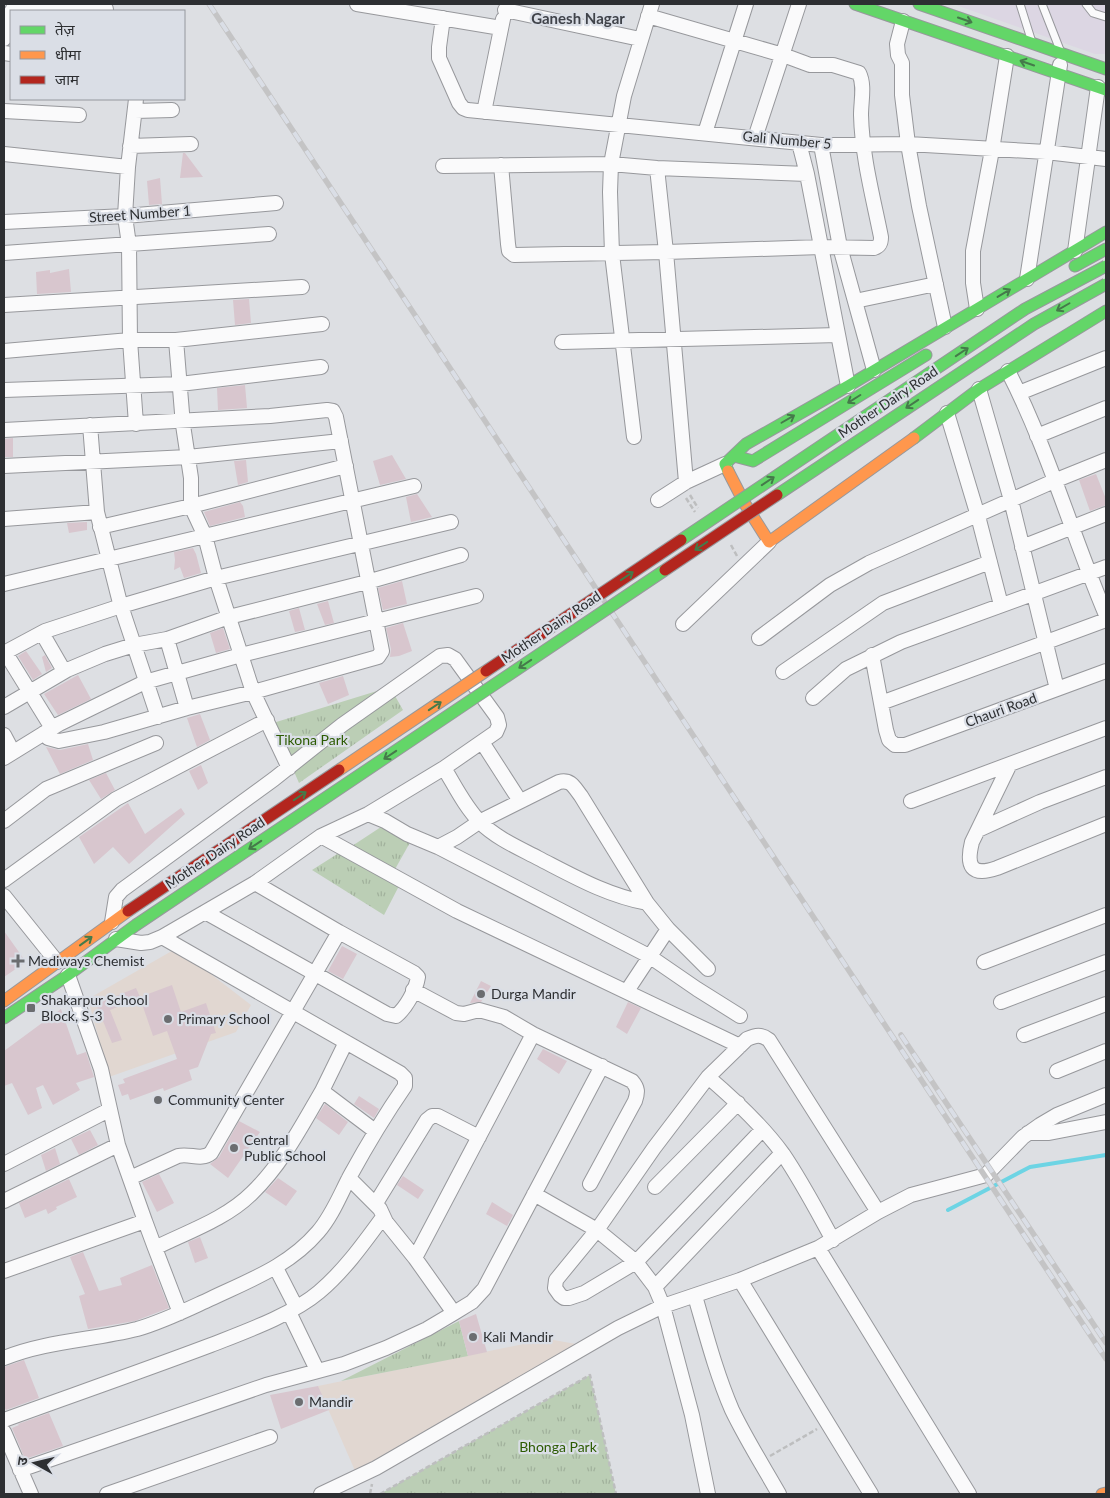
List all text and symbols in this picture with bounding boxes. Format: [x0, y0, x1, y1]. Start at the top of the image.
district label: Ganesh Nagar [531, 9, 625, 27]
legend [10, 10, 185, 100]
one-way arrow [957, 16, 972, 25]
text: तेज़ [55, 20, 76, 38]
text: धीमा [55, 45, 82, 63]
one-way arrow [1019, 57, 1035, 67]
text: जाम [55, 70, 80, 88]
street label: Gali Number 5 [742, 127, 832, 152]
street label: Street Number 1 [88, 201, 191, 226]
one-way arrow [996, 288, 1010, 298]
one-way arrow [1057, 302, 1071, 312]
one-way arrow [954, 347, 968, 357]
street label: Mother Dairy Road [835, 362, 941, 441]
one-way arrow [847, 394, 861, 405]
one-way arrow [905, 399, 919, 410]
one-way arrow [780, 414, 795, 424]
one-way arrow [761, 476, 775, 486]
one-way arrow [694, 541, 708, 551]
one-way arrow [620, 571, 634, 581]
street label: Mother Dairy Road [498, 587, 604, 666]
one-way arrow [518, 659, 532, 669]
street label: Chauri Road [963, 689, 1039, 730]
one-way arrow [428, 700, 442, 711]
park label: Tikona Park [276, 731, 349, 748]
one-way arrow [384, 750, 398, 760]
one-way arrow [293, 791, 307, 801]
street label: Mother Dairy Road [162, 813, 268, 892]
one-way arrow [249, 840, 263, 850]
one-way arrow [79, 936, 92, 947]
place label: Mediways Chemist [28, 952, 144, 969]
marker: Mediways Chemist [12, 955, 24, 967]
place label: Durga Mandir [491, 985, 576, 1002]
marker: Durga Mandir [475, 988, 487, 1000]
place label: Shakarpur School Block, S-3 [41, 991, 148, 1024]
marker: Shakarpur School Block, S-3 [25, 1002, 37, 1014]
place label: Primary School [178, 1010, 270, 1027]
marker: Primary School [162, 1013, 174, 1025]
place label: Community Center [168, 1091, 284, 1108]
marker: Community Center [152, 1094, 164, 1106]
place label: Central Public School [244, 1131, 326, 1164]
marker: Central Public School [228, 1142, 240, 1154]
place label: Kali Mandir [483, 1328, 553, 1345]
marker: Kali Mandir [467, 1331, 479, 1343]
place label: Mandir [309, 1393, 353, 1410]
marker: Mandir [293, 1396, 305, 1408]
north arrow [10, 1438, 60, 1488]
park label: Bhonga Park [519, 1438, 598, 1455]
text: उ [13, 1455, 31, 1466]

